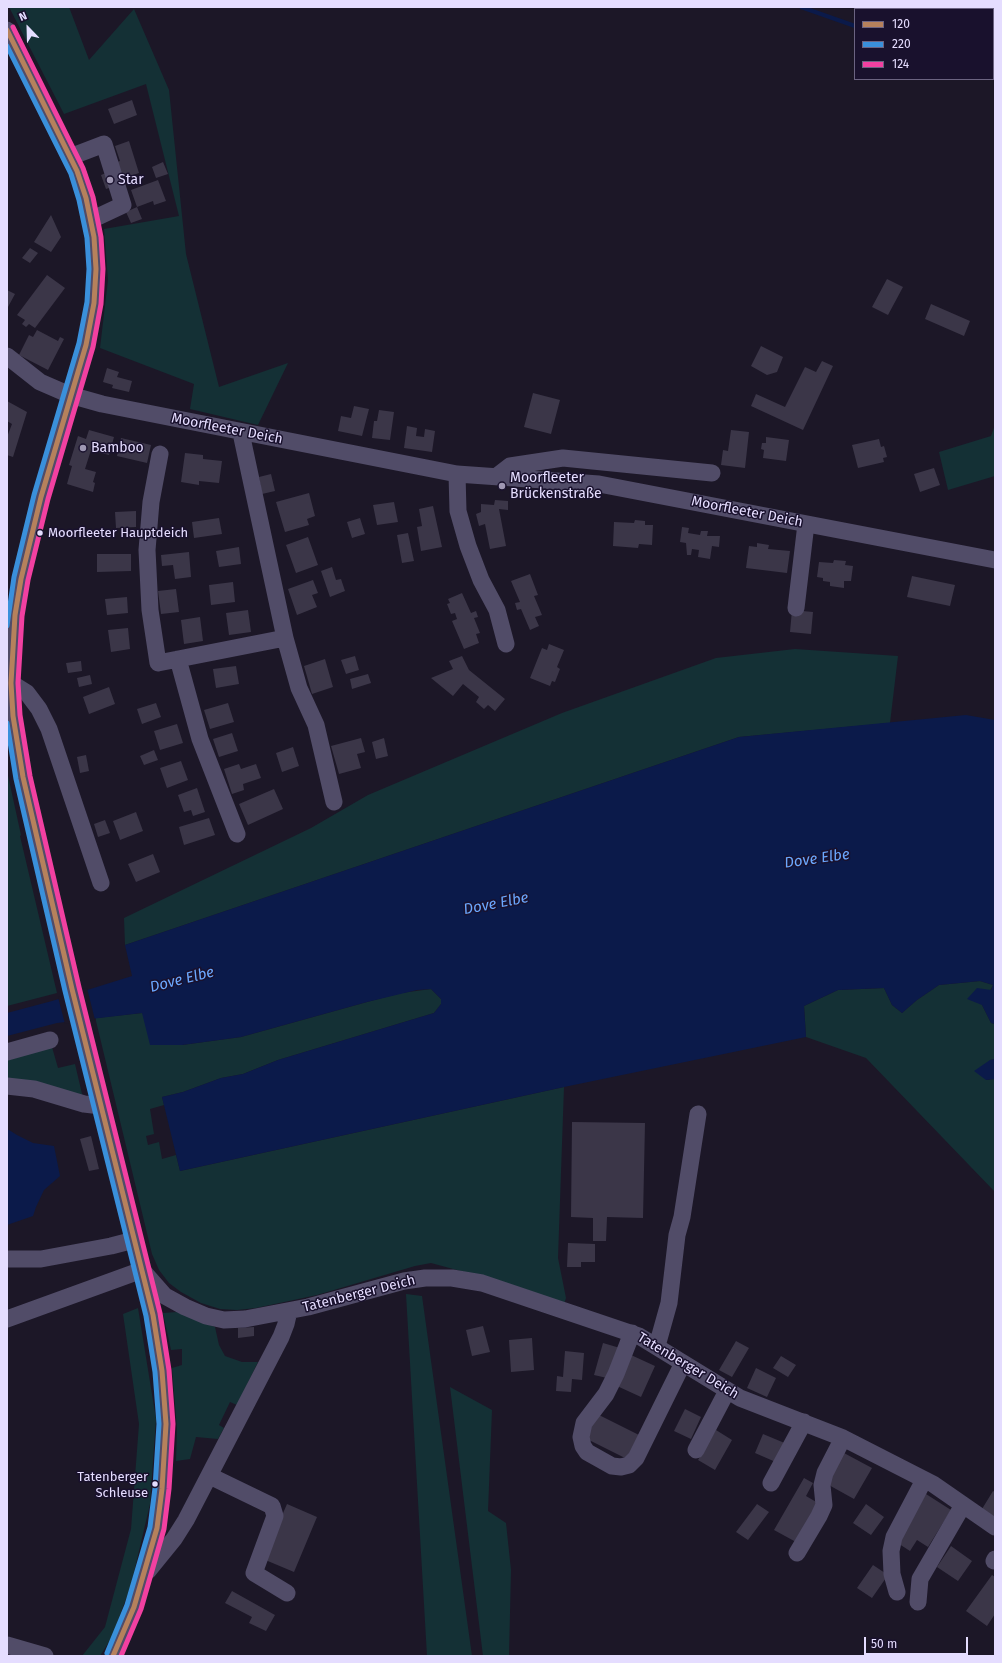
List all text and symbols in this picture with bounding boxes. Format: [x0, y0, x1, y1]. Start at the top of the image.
north arrow [8, 8, 48, 48]
legend [854, 8, 994, 80]
text: N [17, 9, 29, 24]
text: 120 [892, 17, 910, 31]
text: 220 [892, 37, 911, 51]
text: 124 [892, 57, 909, 71]
place label: Star [118, 172, 144, 188]
marker: Star [105, 175, 115, 185]
street label: Moorfleeter Deich [170, 410, 284, 448]
place label: Bamboo [91, 440, 144, 456]
marker: Bamboo [78, 443, 88, 453]
place label: Moorfleeter Brückenstraße [510, 470, 602, 502]
marker: Moorfleeter Brückenstraße [497, 481, 507, 491]
street label: Moorfleeter Deich [690, 493, 804, 531]
place label: Moorfleeter Hauptdeich [48, 525, 188, 541]
marker: Moorfleeter Hauptdeich [35, 528, 45, 538]
water label: Dove Elbe [783, 846, 851, 872]
water label: Dove Elbe [462, 889, 530, 919]
water label: Dove Elbe [148, 963, 216, 997]
street label: Tatenberger Deich [301, 1272, 417, 1316]
street label: Tatenberger Deich [634, 1329, 742, 1403]
place label: Tatenberger Schleuse [77, 1469, 148, 1500]
marker: Tatenberger Schleuse [150, 1479, 160, 1489]
scale bar [866, 1629, 970, 1655]
text: 50 m [871, 1637, 897, 1651]

